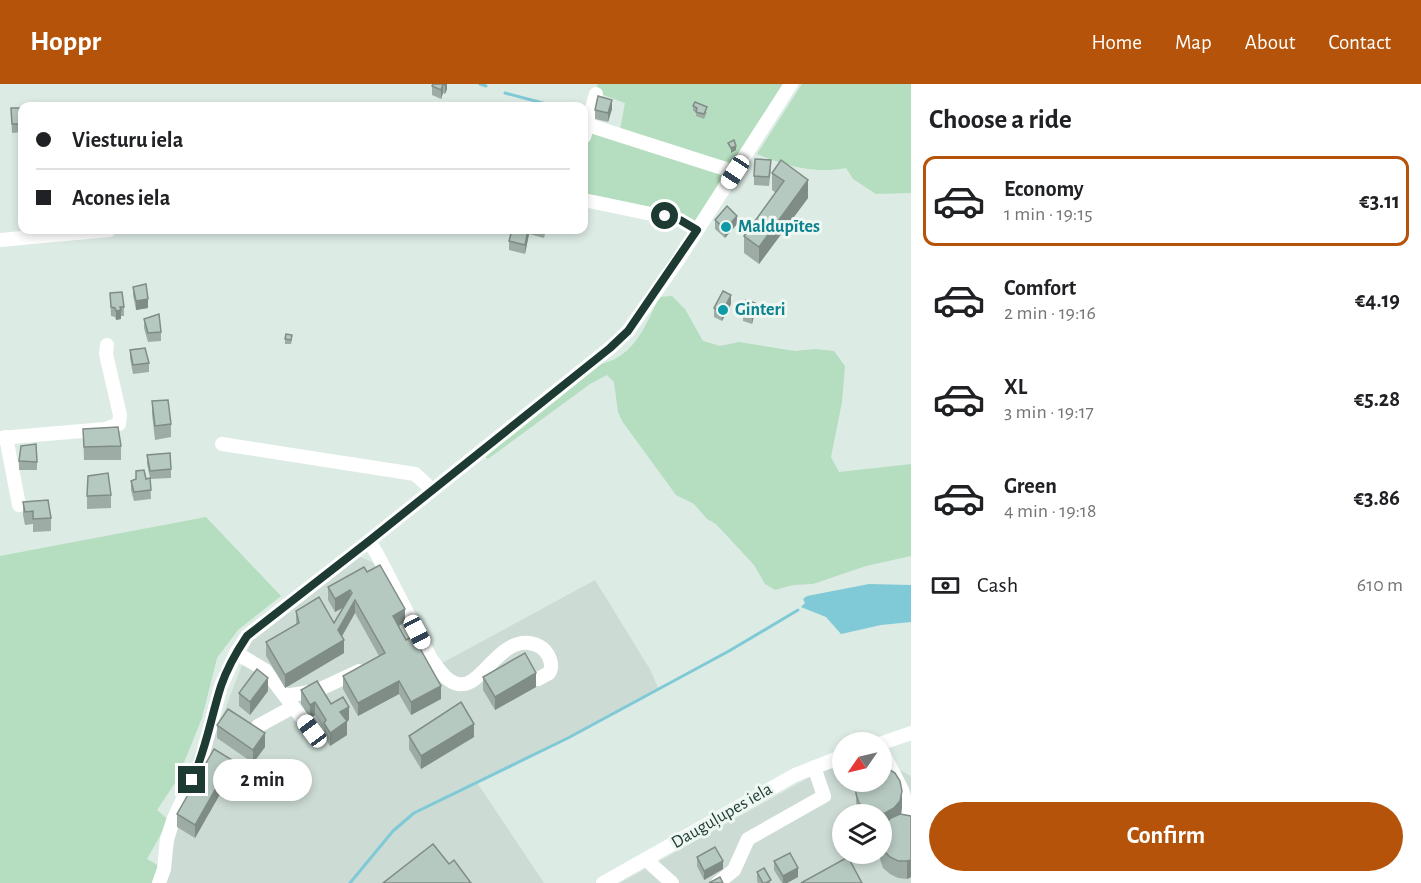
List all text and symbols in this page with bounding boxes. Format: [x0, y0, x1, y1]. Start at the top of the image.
text: Hoppr [30, 28, 101, 56]
text: Home [1091, 32, 1142, 53]
text: Map [1175, 32, 1212, 53]
text: About [1245, 32, 1295, 53]
text: Contact [1328, 32, 1391, 53]
text: Choose a ride [929, 106, 1072, 133]
text: Viesturu iela [72, 129, 183, 151]
car [718, 152, 752, 192]
icon: car [932, 174, 986, 228]
text: Economy [1004, 178, 1084, 200]
text: Acones iela [72, 187, 170, 209]
text: €3.11 [1359, 190, 1400, 212]
route start [651, 202, 678, 229]
text: 1 min · 19:15 [1004, 204, 1093, 224]
place label: Maldupītes [738, 218, 820, 236]
marker: Maldupītes [719, 220, 733, 234]
icon: car [932, 273, 986, 327]
text: Comfort [1004, 277, 1076, 299]
text: €4.19 [1355, 289, 1400, 311]
place label: Ginteri [735, 301, 785, 319]
marker: Ginteri [716, 303, 730, 317]
text: 2 min · 19:16 [1004, 303, 1096, 323]
icon: car [932, 372, 986, 426]
text: XL [1004, 376, 1027, 398]
text: €5.28 [1354, 388, 1400, 410]
text: 3 min · 19:17 [1004, 402, 1094, 422]
icon: car [932, 471, 986, 525]
text: Green [1004, 475, 1057, 497]
text: €3.86 [1354, 487, 1400, 509]
text: 4 min · 19:18 [1004, 501, 1096, 521]
icon: cash [929, 569, 962, 602]
text: Cash [977, 574, 1018, 596]
text: 610 m [1357, 575, 1403, 595]
car [401, 612, 433, 652]
car [294, 711, 330, 751]
north arrow [832, 732, 892, 792]
map controls [832, 732, 892, 864]
callout: 2 min [213, 759, 312, 801]
route end [178, 766, 205, 793]
text: 2 min [240, 770, 285, 790]
street label: Dauguļupes iela [668, 780, 776, 853]
button: Confirm [929, 802, 1403, 871]
button: layers [832, 804, 892, 864]

